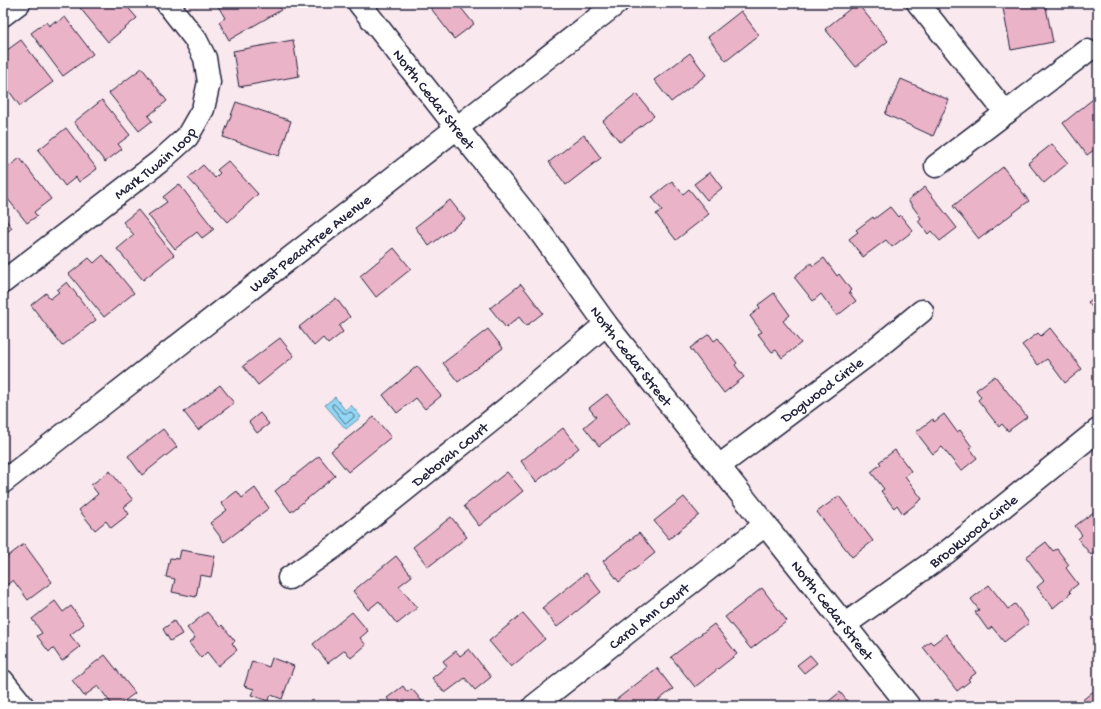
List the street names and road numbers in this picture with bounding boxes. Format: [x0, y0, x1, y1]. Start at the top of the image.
street label: North Cedar Street [388, 46, 479, 155]
street label: Mark Twain Loop [111, 124, 202, 204]
street label: West Peachtree Avenue [247, 191, 375, 297]
street label: North Cedar Street [585, 303, 676, 412]
street label: Dogwood Circle [777, 354, 868, 428]
street label: Deborah Court [408, 418, 494, 492]
street label: Brookwood Circle [926, 491, 1022, 573]
street label: North Cedar Street [786, 557, 877, 666]
street label: Carol Ann Court [606, 579, 695, 654]

